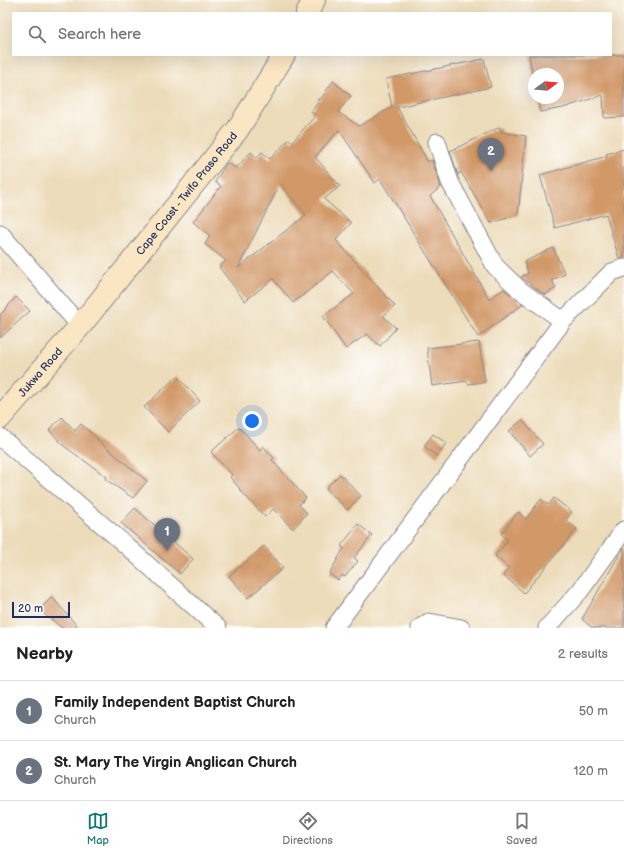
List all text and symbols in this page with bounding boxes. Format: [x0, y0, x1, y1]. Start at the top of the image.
search box [12, 12, 612, 56]
icon: search [26, 23, 48, 45]
text: Search here [58, 25, 141, 44]
north arrow [528, 68, 564, 104]
street label: Cape Coast - Twifo Praso Road [133, 129, 240, 257]
pin: 2 [478, 138, 504, 171]
street label: Jukwa Road [15, 345, 65, 399]
your location [242, 411, 262, 431]
pin: 1 [154, 518, 180, 551]
scale bar [12, 600, 70, 619]
text: 20 m [18, 602, 43, 615]
text: Nearby [16, 644, 73, 664]
text: 2 results [558, 646, 608, 662]
text: Family Independent Baptist Church [54, 693, 295, 712]
text: 1 [26, 703, 32, 719]
text: 50 m [579, 703, 608, 719]
text: Church [54, 712, 96, 728]
text: St. Mary The Virgin Anglican Church [54, 753, 297, 772]
text: 2 [25, 763, 33, 779]
text: 120 m [573, 763, 608, 779]
text: Church [54, 772, 96, 788]
tab: Map [87, 810, 109, 847]
tab: Directions [282, 810, 333, 847]
tab: Saved [506, 810, 537, 847]

